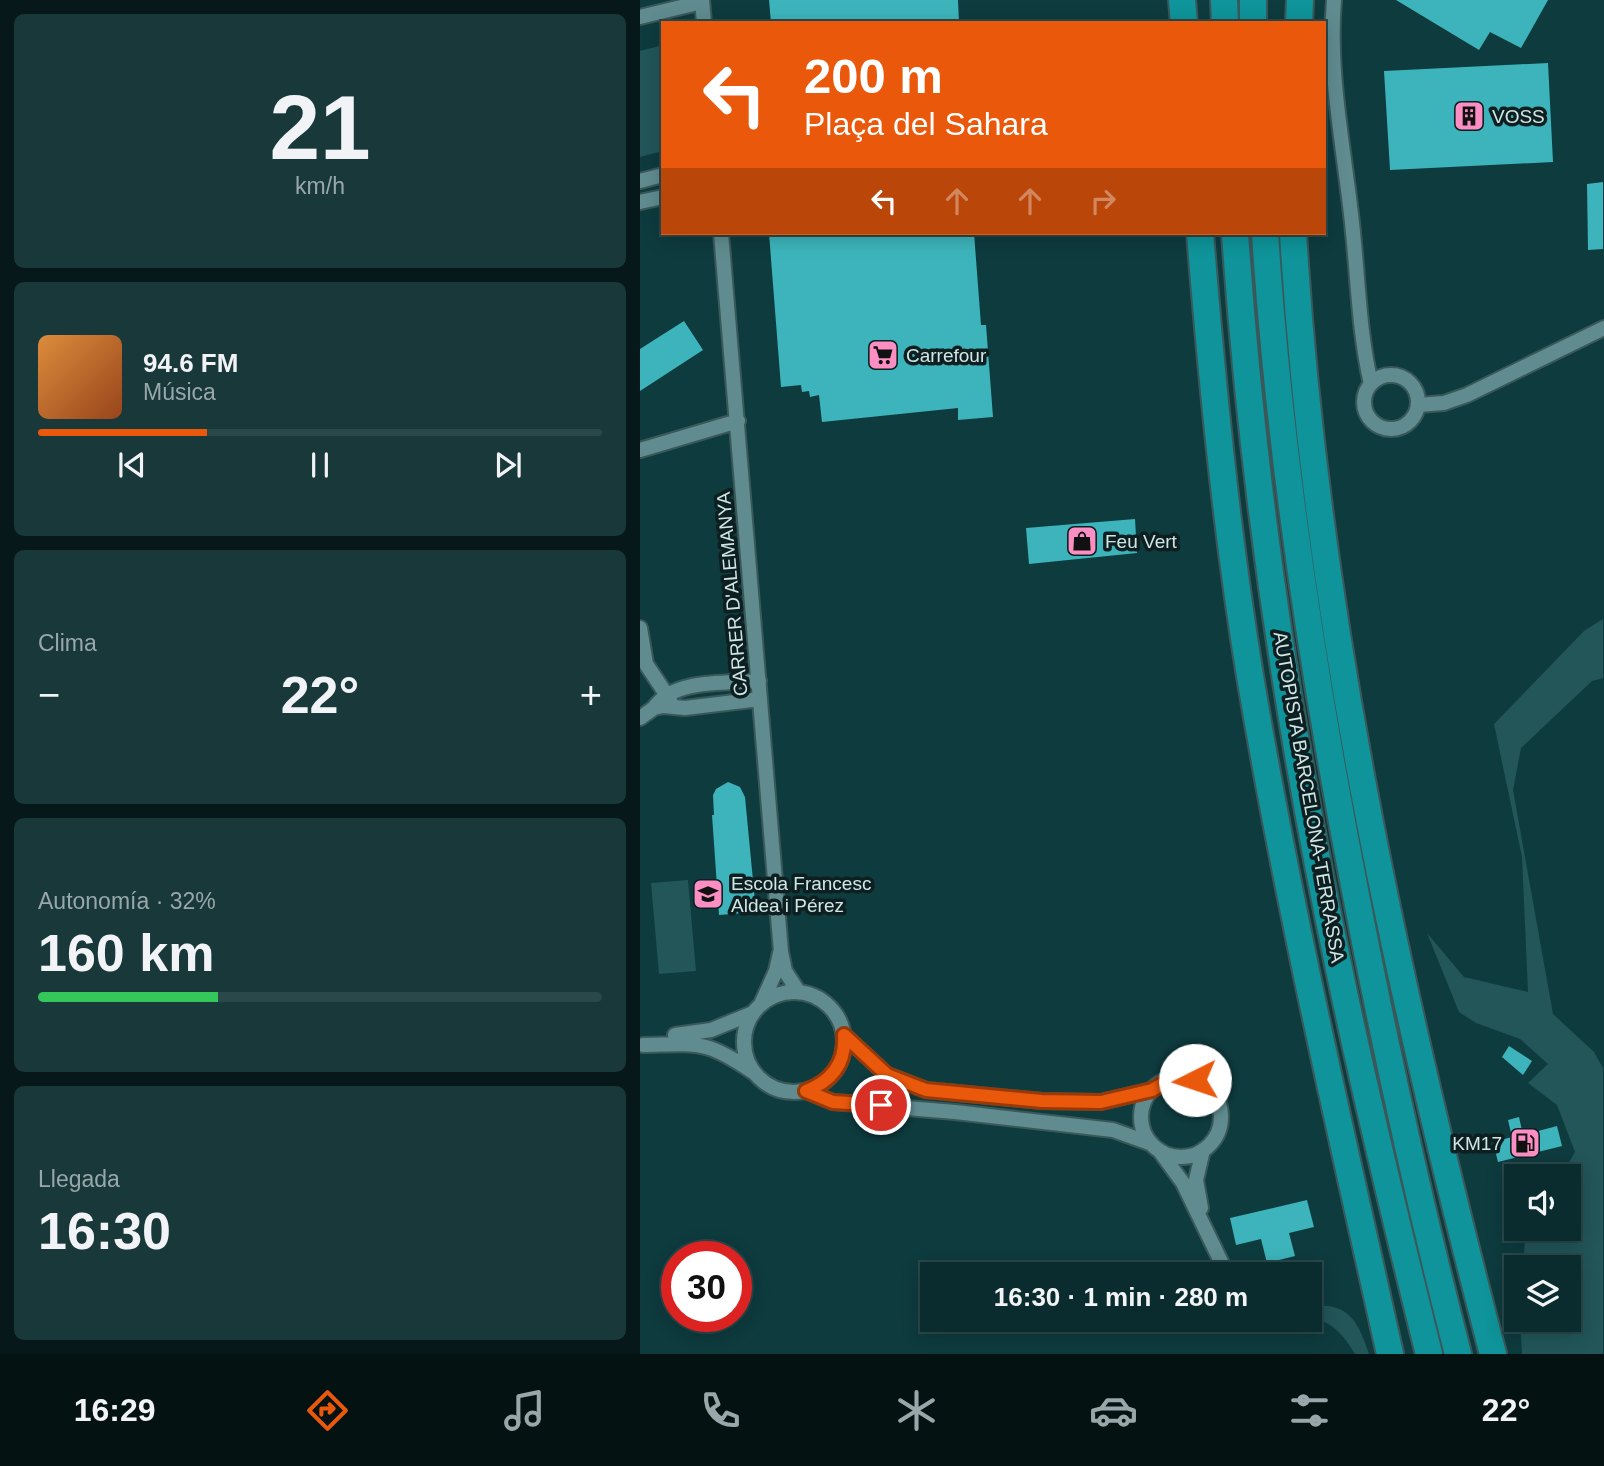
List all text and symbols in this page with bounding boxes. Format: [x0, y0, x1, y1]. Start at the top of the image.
icon: left [689, 49, 780, 140]
text: 200 m [804, 49, 943, 103]
text: 21 [269, 77, 371, 178]
building icon: VOSS [1452, 99, 1486, 133]
text: Plaça del Sahara [804, 106, 1048, 142]
place label: VOSS [1492, 106, 1545, 127]
text: km/h [295, 173, 345, 199]
icon: left [865, 182, 903, 220]
icon: ahead [938, 182, 976, 220]
icon: ahead [1011, 182, 1049, 220]
icon: right [1084, 182, 1122, 220]
supermarket icon: Carrefour [866, 338, 900, 372]
place label: Carrefour [906, 345, 987, 366]
text: 94.6 FM [143, 348, 238, 378]
text: Música [143, 379, 216, 405]
icon: previous [113, 446, 151, 484]
icon: pause [301, 446, 339, 484]
icon: next [489, 446, 527, 484]
street label: CARRER D'ALEMANYA [713, 491, 751, 697]
shop icon: Feu Vert [1065, 524, 1099, 558]
place label: Feu Vert [1105, 531, 1178, 552]
text: Clima [38, 630, 97, 656]
street label: AUTOPISTA BARCELONA-TERRASSA [1269, 630, 1349, 965]
text: 22° [281, 666, 359, 724]
text: − [38, 674, 60, 716]
text: + [580, 674, 602, 716]
place label: Escola Francesc Aldea i Pérez [731, 873, 871, 916]
school or university icon: Escola Francesc Aldea i Pérez [691, 877, 725, 911]
text: Autonomía · 32% [38, 888, 216, 914]
text: 160 km [38, 924, 214, 982]
position arrow [1158, 1043, 1232, 1117]
pin [851, 1075, 911, 1135]
icon: arrive [862, 1086, 900, 1124]
fuel station icon: KM17 [1508, 1126, 1542, 1160]
place label: KM17 [1452, 1133, 1502, 1154]
map controls [1504, 1164, 1581, 1332]
button: sound [1504, 1164, 1581, 1241]
text: Llegada [38, 1166, 120, 1192]
text: 16:30 [38, 1202, 171, 1260]
speed limit sign: 30 [661, 1241, 752, 1332]
button: layers [1504, 1255, 1581, 1332]
text: 16:30 · 1 min · 280 m [994, 1282, 1248, 1312]
icon: directions [303, 1386, 352, 1435]
icon: music [500, 1386, 549, 1435]
icon: phone [696, 1386, 745, 1435]
icon: climate [892, 1386, 941, 1435]
icon: car [1089, 1386, 1138, 1435]
icon: filters [1285, 1386, 1334, 1435]
text: 16:29 [74, 1392, 156, 1428]
text: 22° [1482, 1392, 1530, 1428]

